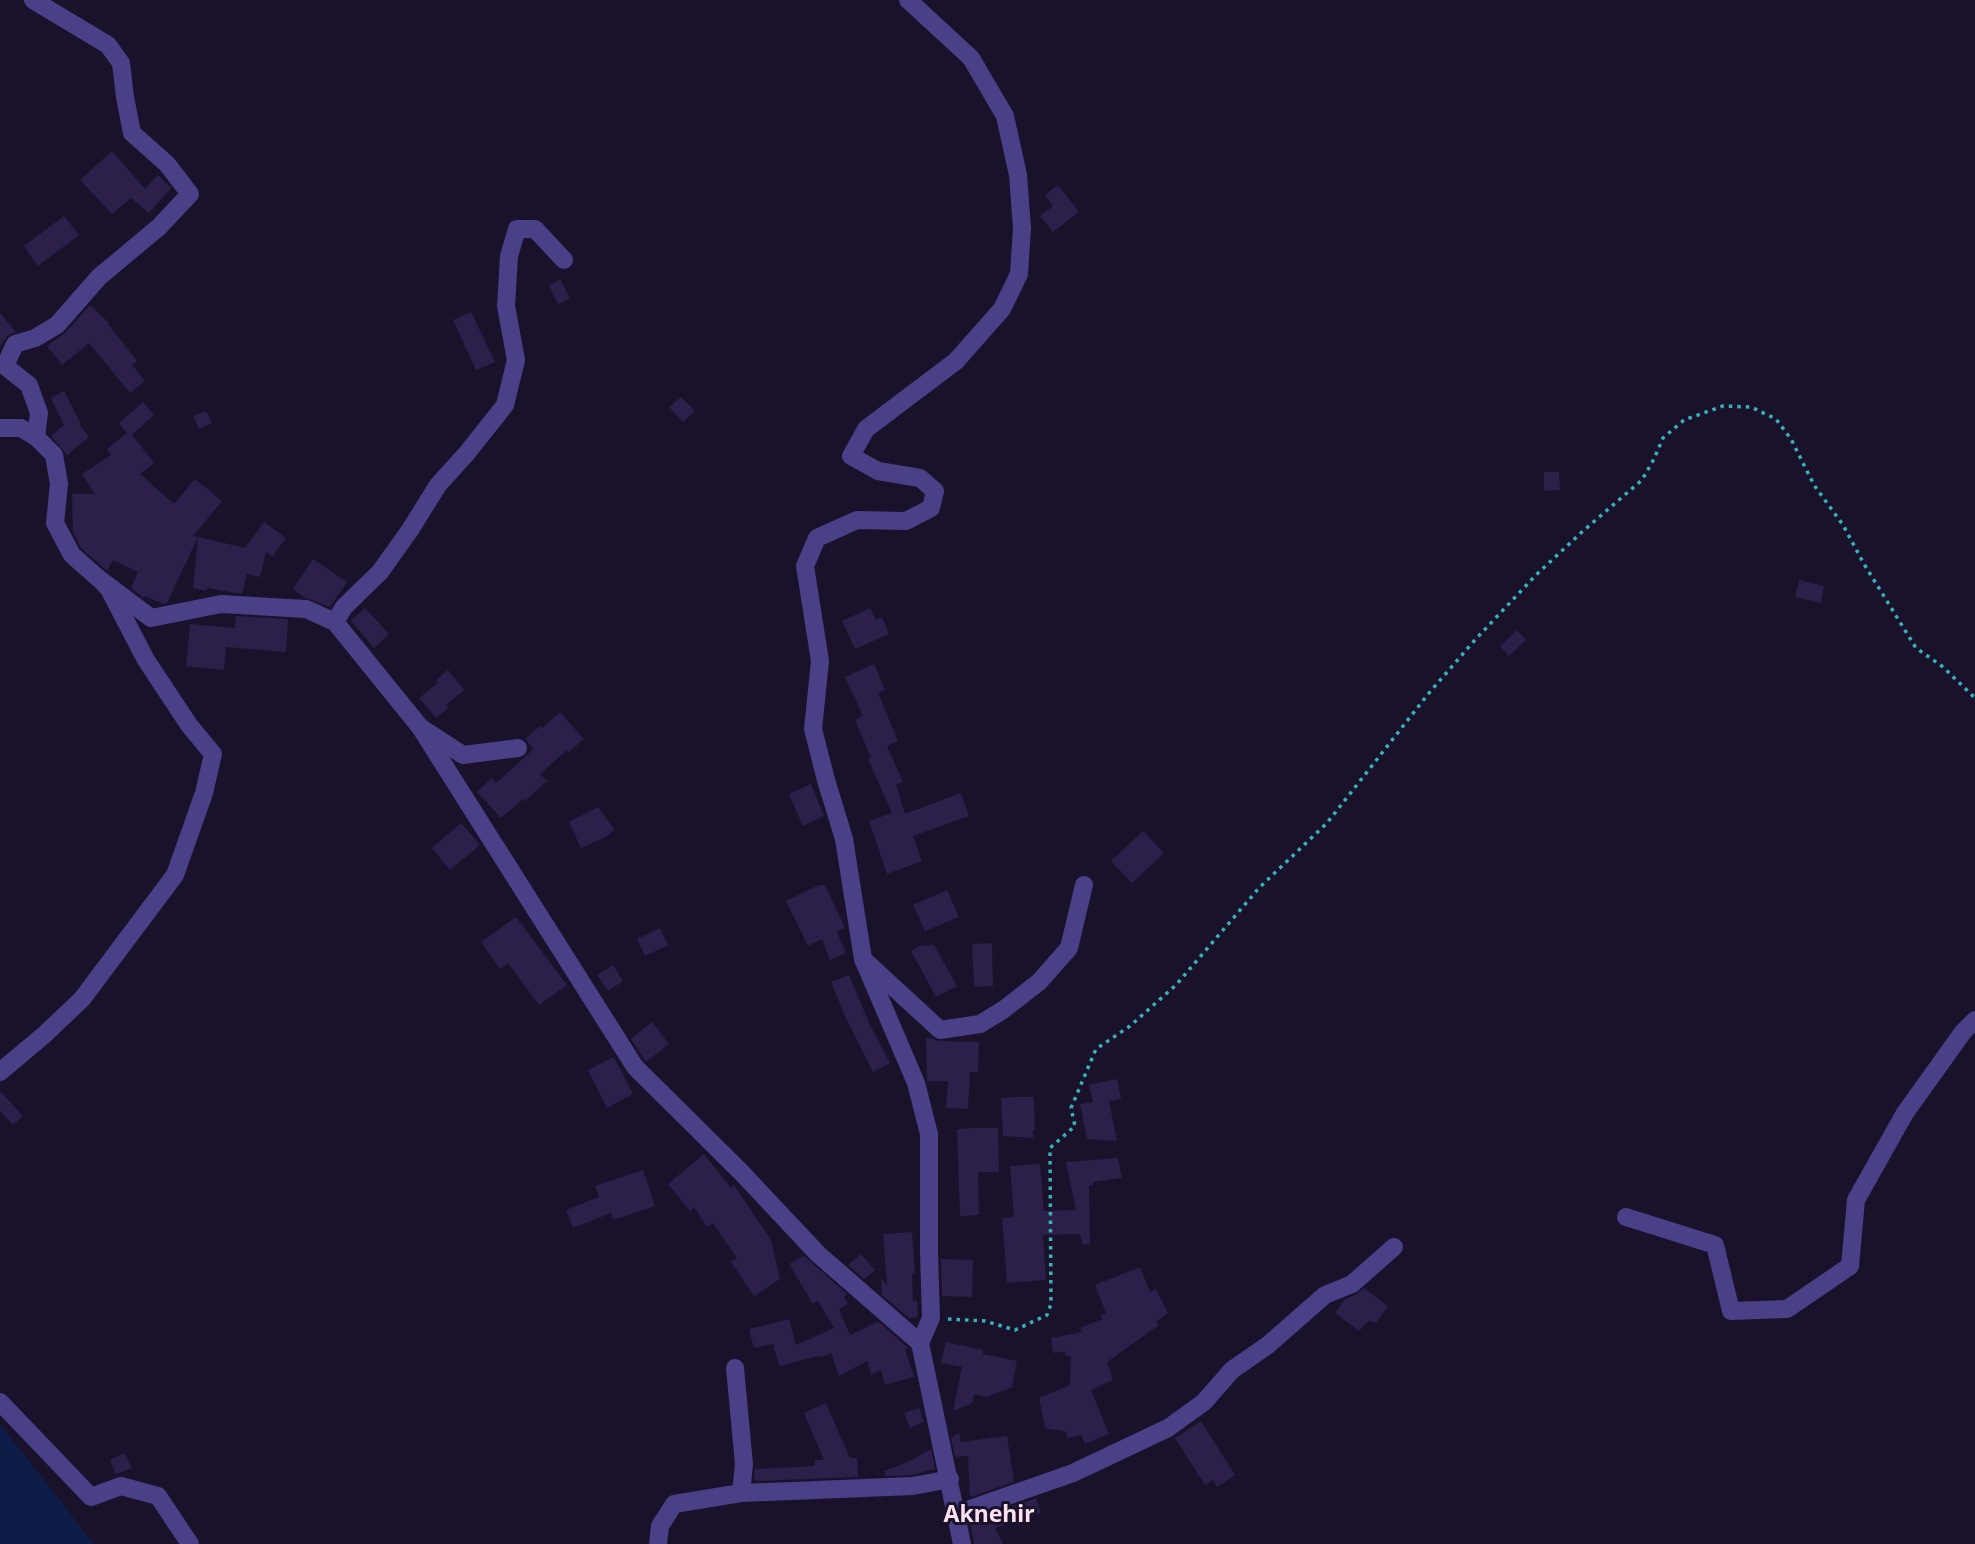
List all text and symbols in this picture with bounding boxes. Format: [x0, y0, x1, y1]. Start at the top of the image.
district label: Aknehir [944, 1497, 1034, 1529]

